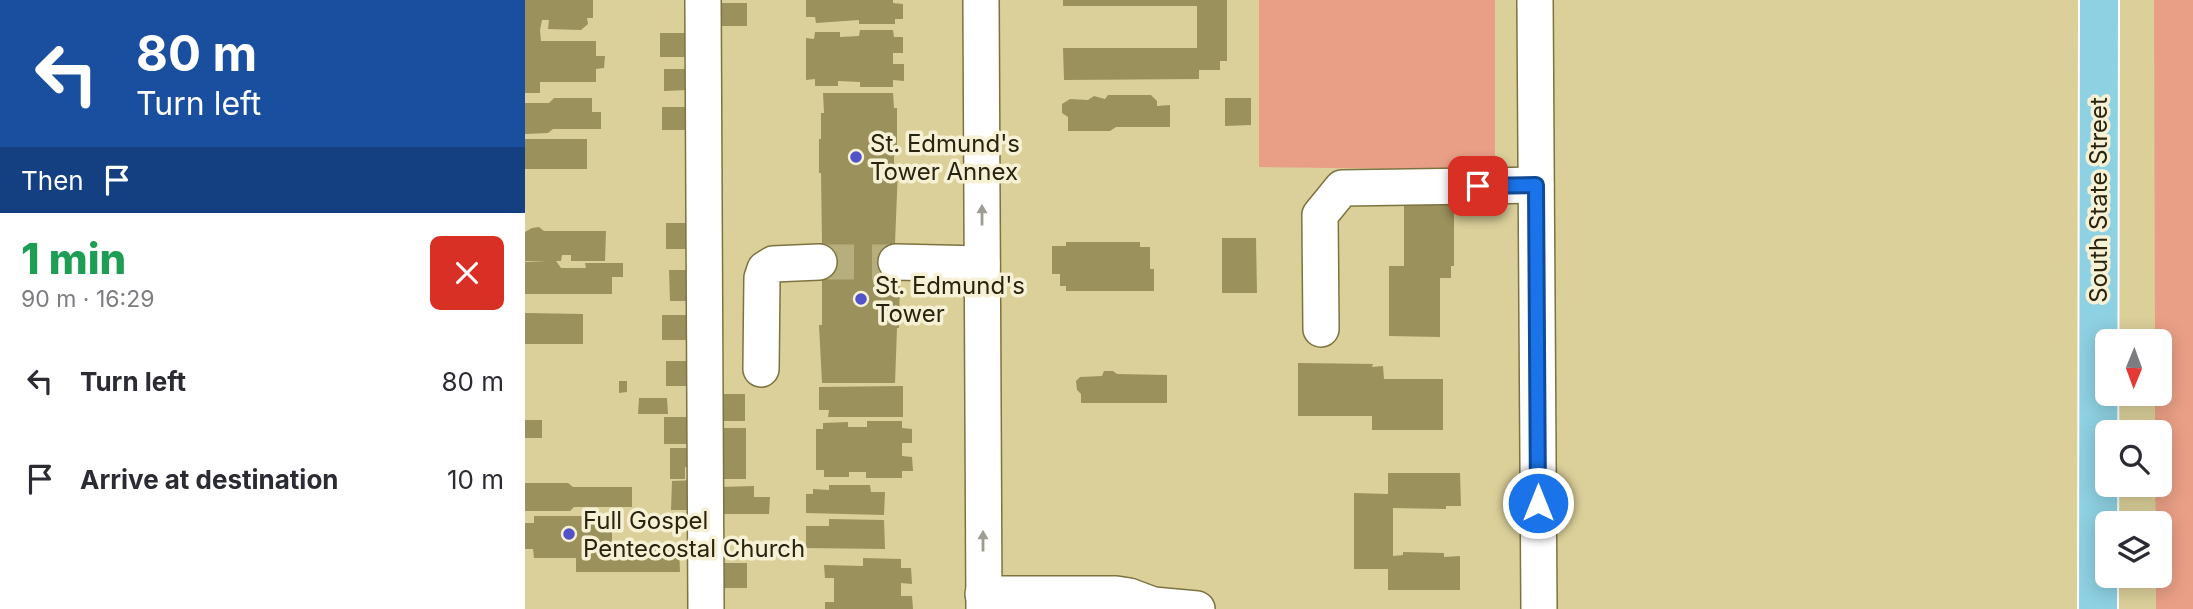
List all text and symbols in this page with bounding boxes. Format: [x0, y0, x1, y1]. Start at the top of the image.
text: 80 m [136, 24, 257, 83]
icon: left [21, 28, 112, 119]
text: Turn left [136, 84, 261, 123]
street label: South State Street [2084, 97, 2113, 303]
place label: St. Edmund's Tower Annex [870, 129, 1020, 186]
marker: St. Edmund's Tower Annex [848, 149, 864, 165]
pin [1448, 156, 1508, 216]
icon: arrive [98, 161, 136, 199]
text: Then [21, 165, 84, 196]
icon: arrive [1459, 167, 1497, 205]
one-way arrow [976, 204, 988, 226]
text: 1 min [21, 233, 126, 284]
button: close [430, 236, 504, 310]
place label: St. Edmund's Tower [875, 271, 1025, 328]
text: 90 m · 16:29 [21, 285, 155, 313]
marker: St. Edmund's Tower [853, 291, 869, 307]
north arrow [2095, 329, 2172, 406]
map controls [2095, 329, 2172, 588]
icon: left [21, 362, 59, 400]
text: Turn left [80, 366, 186, 397]
text: 80 m [441, 366, 504, 397]
button: search [2095, 420, 2172, 497]
icon: arrive [21, 460, 59, 498]
text: Arrive at destination [80, 464, 339, 495]
text: 10 m [447, 464, 504, 495]
position arrow [1501, 466, 1575, 540]
place label: Full Gospel Pentecostal Church [583, 506, 805, 563]
button: layers [2095, 511, 2172, 588]
marker: Full Gospel Pentecostal Church [561, 526, 577, 542]
one-way arrow [977, 530, 989, 552]

